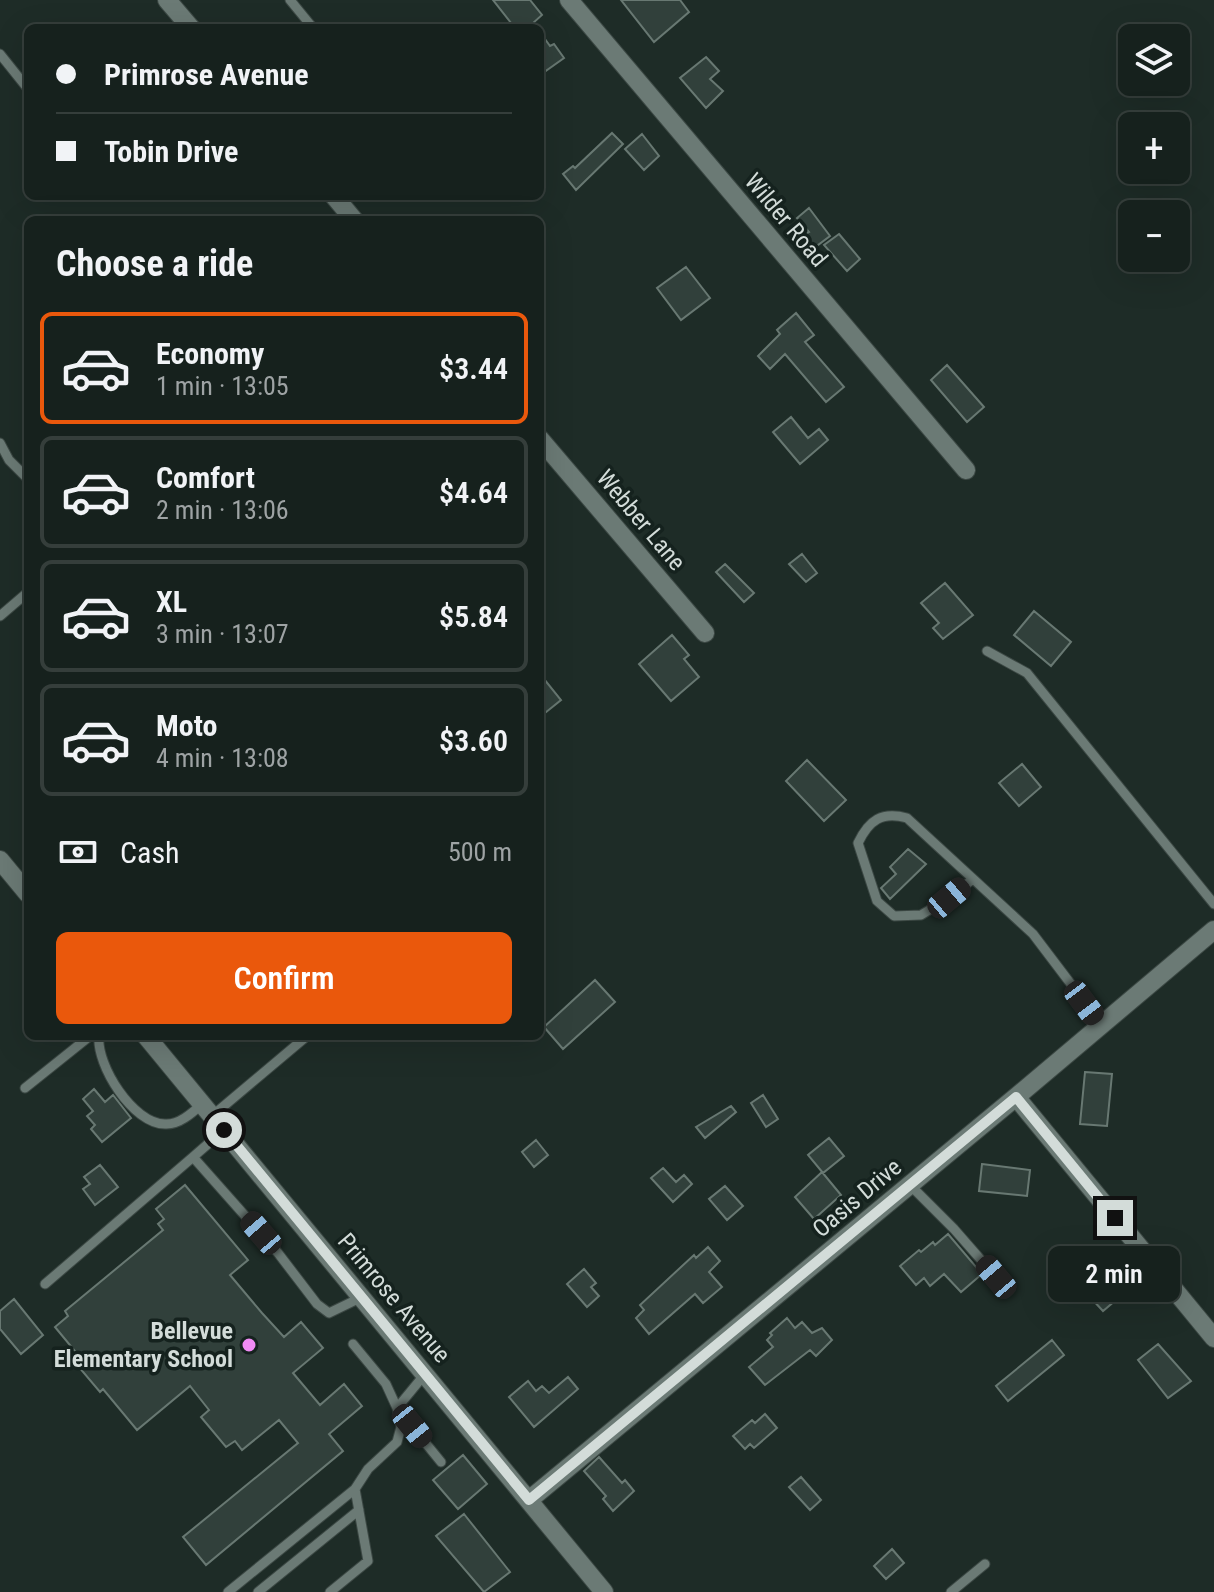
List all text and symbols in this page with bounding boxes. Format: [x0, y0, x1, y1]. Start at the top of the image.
map controls [1118, 24, 1190, 272]
button: layers [1118, 24, 1190, 96]
text: Primrose Avenue [104, 57, 309, 92]
button: + [1118, 112, 1190, 184]
text: Tobin Drive [104, 134, 238, 169]
street label: Wilder Road [739, 168, 833, 272]
button: − [1118, 200, 1190, 272]
text: Choose a ride [56, 243, 253, 285]
icon: car [60, 332, 132, 404]
text: Economy [156, 336, 264, 371]
text: $3.44 [439, 351, 508, 386]
text: 1 min · 13:05 [156, 371, 289, 401]
icon: car [60, 456, 132, 528]
text: Comfort [156, 460, 255, 495]
street label: Webber Lane [591, 464, 691, 576]
text: $4.64 [439, 475, 508, 510]
text: 2 min · 13:06 [156, 495, 289, 525]
icon: car [60, 580, 132, 652]
text: XL [156, 584, 187, 619]
text: $5.84 [439, 599, 508, 634]
text: 3 min · 13:07 [156, 619, 289, 649]
icon: car [60, 704, 132, 776]
text: Moto [156, 708, 217, 743]
text: $3.60 [439, 723, 508, 758]
text: 4 min · 13:08 [156, 743, 289, 773]
icon: cash [56, 830, 100, 874]
text: Cash [120, 835, 180, 870]
text: 500 m [448, 837, 512, 867]
car [923, 873, 975, 923]
button: Confirm [56, 932, 512, 1024]
car [1060, 977, 1108, 1029]
route start [206, 1112, 242, 1148]
street label: Oasis Drive [807, 1153, 907, 1243]
route end [1097, 1200, 1133, 1236]
car [236, 1207, 286, 1259]
street label: Primrose Avenue [332, 1228, 456, 1368]
callout: 2 min [1049, 1246, 1181, 1302]
car [971, 1251, 1021, 1303]
text: 2 min [1085, 1259, 1143, 1289]
place label: Bellevue Elementary School [54, 1317, 233, 1373]
marker: Bellevue Elementary School [240, 1336, 258, 1354]
car [388, 1400, 436, 1452]

